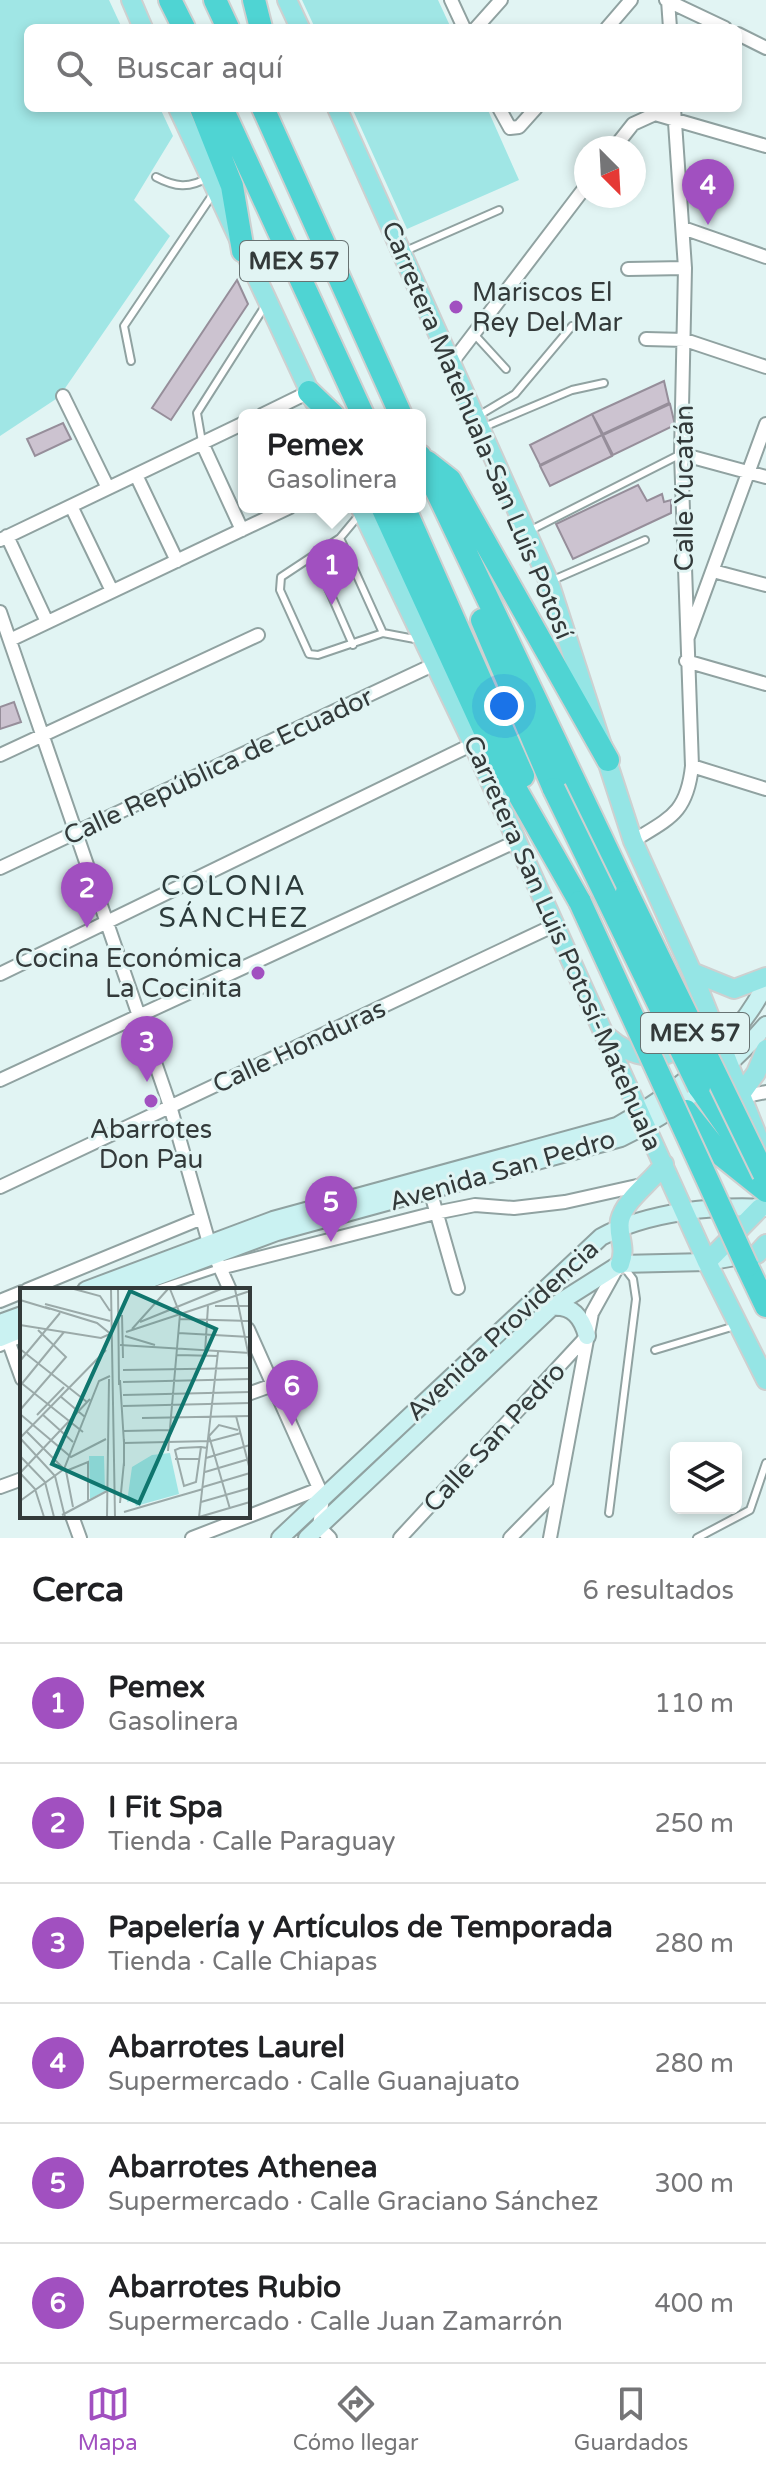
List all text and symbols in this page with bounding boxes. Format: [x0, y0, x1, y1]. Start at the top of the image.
search box [24, 24, 742, 112]
icon: search [52, 46, 96, 90]
text: Buscar aquí [116, 50, 283, 87]
north arrow [574, 136, 646, 208]
pin: 4 [682, 159, 734, 225]
street label: Carretera Matehuala-San Luis Potosí [375, 217, 580, 644]
road number: MEX 57 [240, 241, 348, 281]
place label: Mariscos El Rey Del Mar [472, 277, 623, 338]
marker: Mariscos El Rey Del Mar [447, 298, 465, 316]
street label: Calle Yucatán [669, 405, 700, 571]
popup [238, 409, 426, 513]
text: Pemex [267, 427, 364, 464]
text: Gasolinera [267, 464, 397, 495]
pin: 1 [306, 539, 358, 605]
street label: Calle República de Ecuador [59, 681, 378, 852]
your location [484, 686, 524, 726]
street label: Carretera San Luis Potosí-Matehuala [457, 731, 669, 1156]
pin: 2 [61, 862, 113, 928]
district label: COLONIA SÁNCHEZ [159, 869, 309, 935]
place label: Cocina Económica La Cocinita [15, 943, 242, 1004]
marker: Cocina Económica La Cocinita [249, 964, 267, 982]
street label: Calle Honduras [208, 993, 391, 1100]
road number: MEX 57 [641, 1013, 749, 1053]
pin: 3 [121, 1016, 173, 1082]
marker: Abarrotes Don Pau [142, 1092, 160, 1110]
place label: Abarrotes Don Pau [90, 1114, 212, 1175]
street label: Avenida San Pedro [386, 1123, 619, 1218]
pin: 5 [305, 1176, 357, 1242]
street label: Avenida Providencia [400, 1233, 605, 1427]
inset map [20, 1288, 250, 1518]
street label: Calle San Pedro [417, 1356, 572, 1519]
pin: 6 [266, 1360, 318, 1426]
map controls [670, 1442, 742, 1514]
button: layers [670, 1442, 742, 1514]
text: Cerca [32, 1570, 124, 1611]
text: 6 resultados [583, 1575, 734, 1606]
text: Pemex [108, 1669, 205, 1706]
text: 1 [50, 1688, 66, 1719]
text: 110 m [654, 1688, 734, 1719]
text: Gasolinera [108, 1706, 239, 1737]
text: I Fit Spa [108, 1789, 223, 1826]
text: 2 [50, 1808, 66, 1839]
text: 250 m [654, 1808, 734, 1839]
text: Tienda · Calle Paraguay [108, 1826, 396, 1857]
text: Papelería y Artículos de Temporada [108, 1909, 613, 1946]
text: 3 [50, 1928, 66, 1959]
text: 280 m [654, 1928, 734, 1959]
text: Tienda · Calle Chiapas [108, 1946, 378, 1977]
text: Abarrotes Laurel [108, 2029, 345, 2066]
text: 4 [50, 2048, 66, 2079]
text: 280 m [654, 2048, 734, 2079]
text: Supermercado · Calle Guanajuato [108, 2066, 520, 2097]
text: Abarrotes Athenea [108, 2149, 378, 2186]
text: 5 [50, 2168, 66, 2199]
text: 300 m [654, 2168, 734, 2199]
text: Supermercado · Calle Graciano Sánchez [108, 2186, 598, 2217]
text: Abarrotes Rubio [108, 2269, 341, 2306]
text: 6 [50, 2288, 66, 2319]
text: 400 m [654, 2288, 734, 2319]
text: Supermercado · Calle Juan Zamarrón [108, 2306, 563, 2337]
tab: Mapa [78, 2382, 138, 2456]
tab: Cómo llegar [293, 2382, 418, 2456]
tab: Guardados [574, 2382, 688, 2456]

